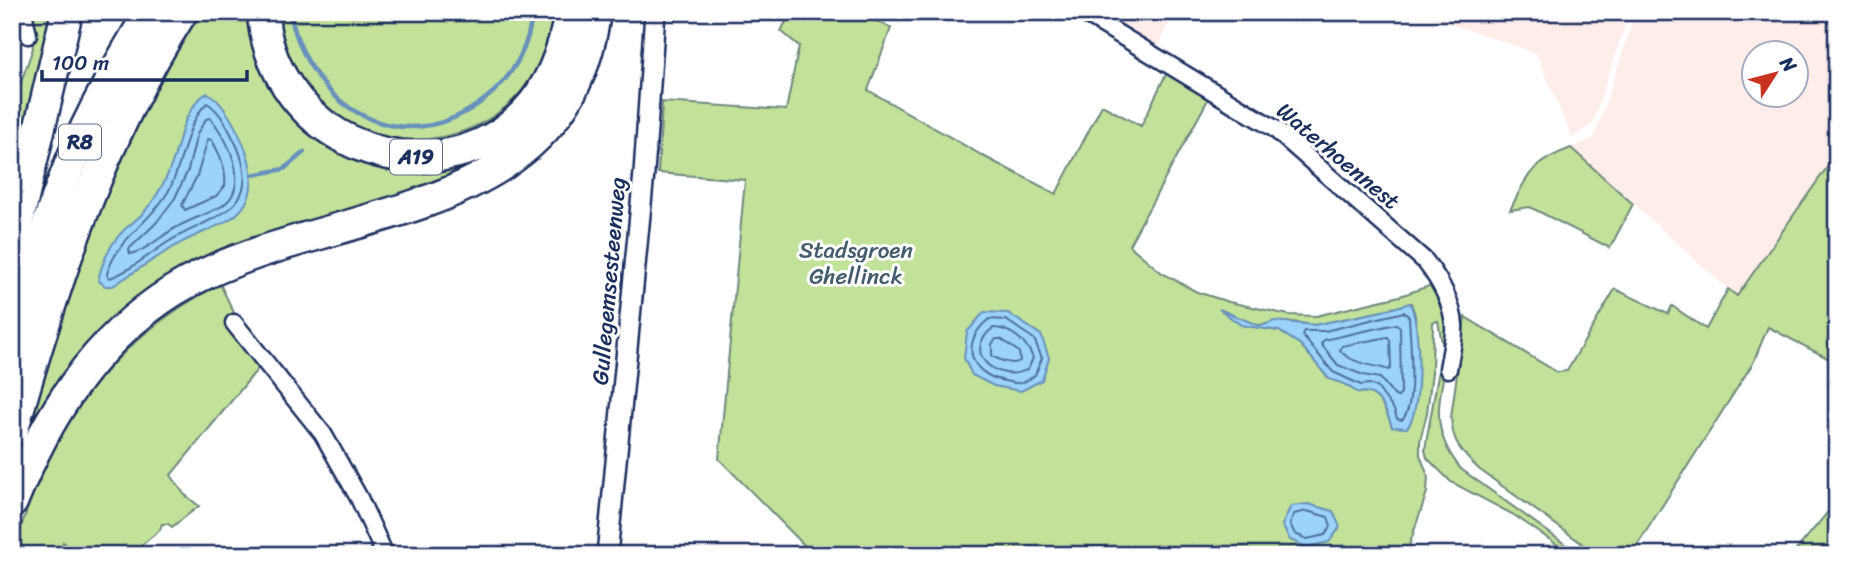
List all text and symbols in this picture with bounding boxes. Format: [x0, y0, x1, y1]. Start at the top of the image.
scale bar [42, 38, 247, 82]
north arrow [1741, 38, 1811, 108]
text: 100 m [52, 44, 109, 82]
text: N [1771, 48, 1806, 80]
street label: Waterhoennest [1267, 91, 1409, 221]
road number: R8 [59, 124, 101, 160]
road number: A19 [390, 140, 442, 174]
street label: Gullegemsesteenweg [579, 175, 639, 387]
park label: Stadsgroen Ghellinck [799, 230, 913, 297]

